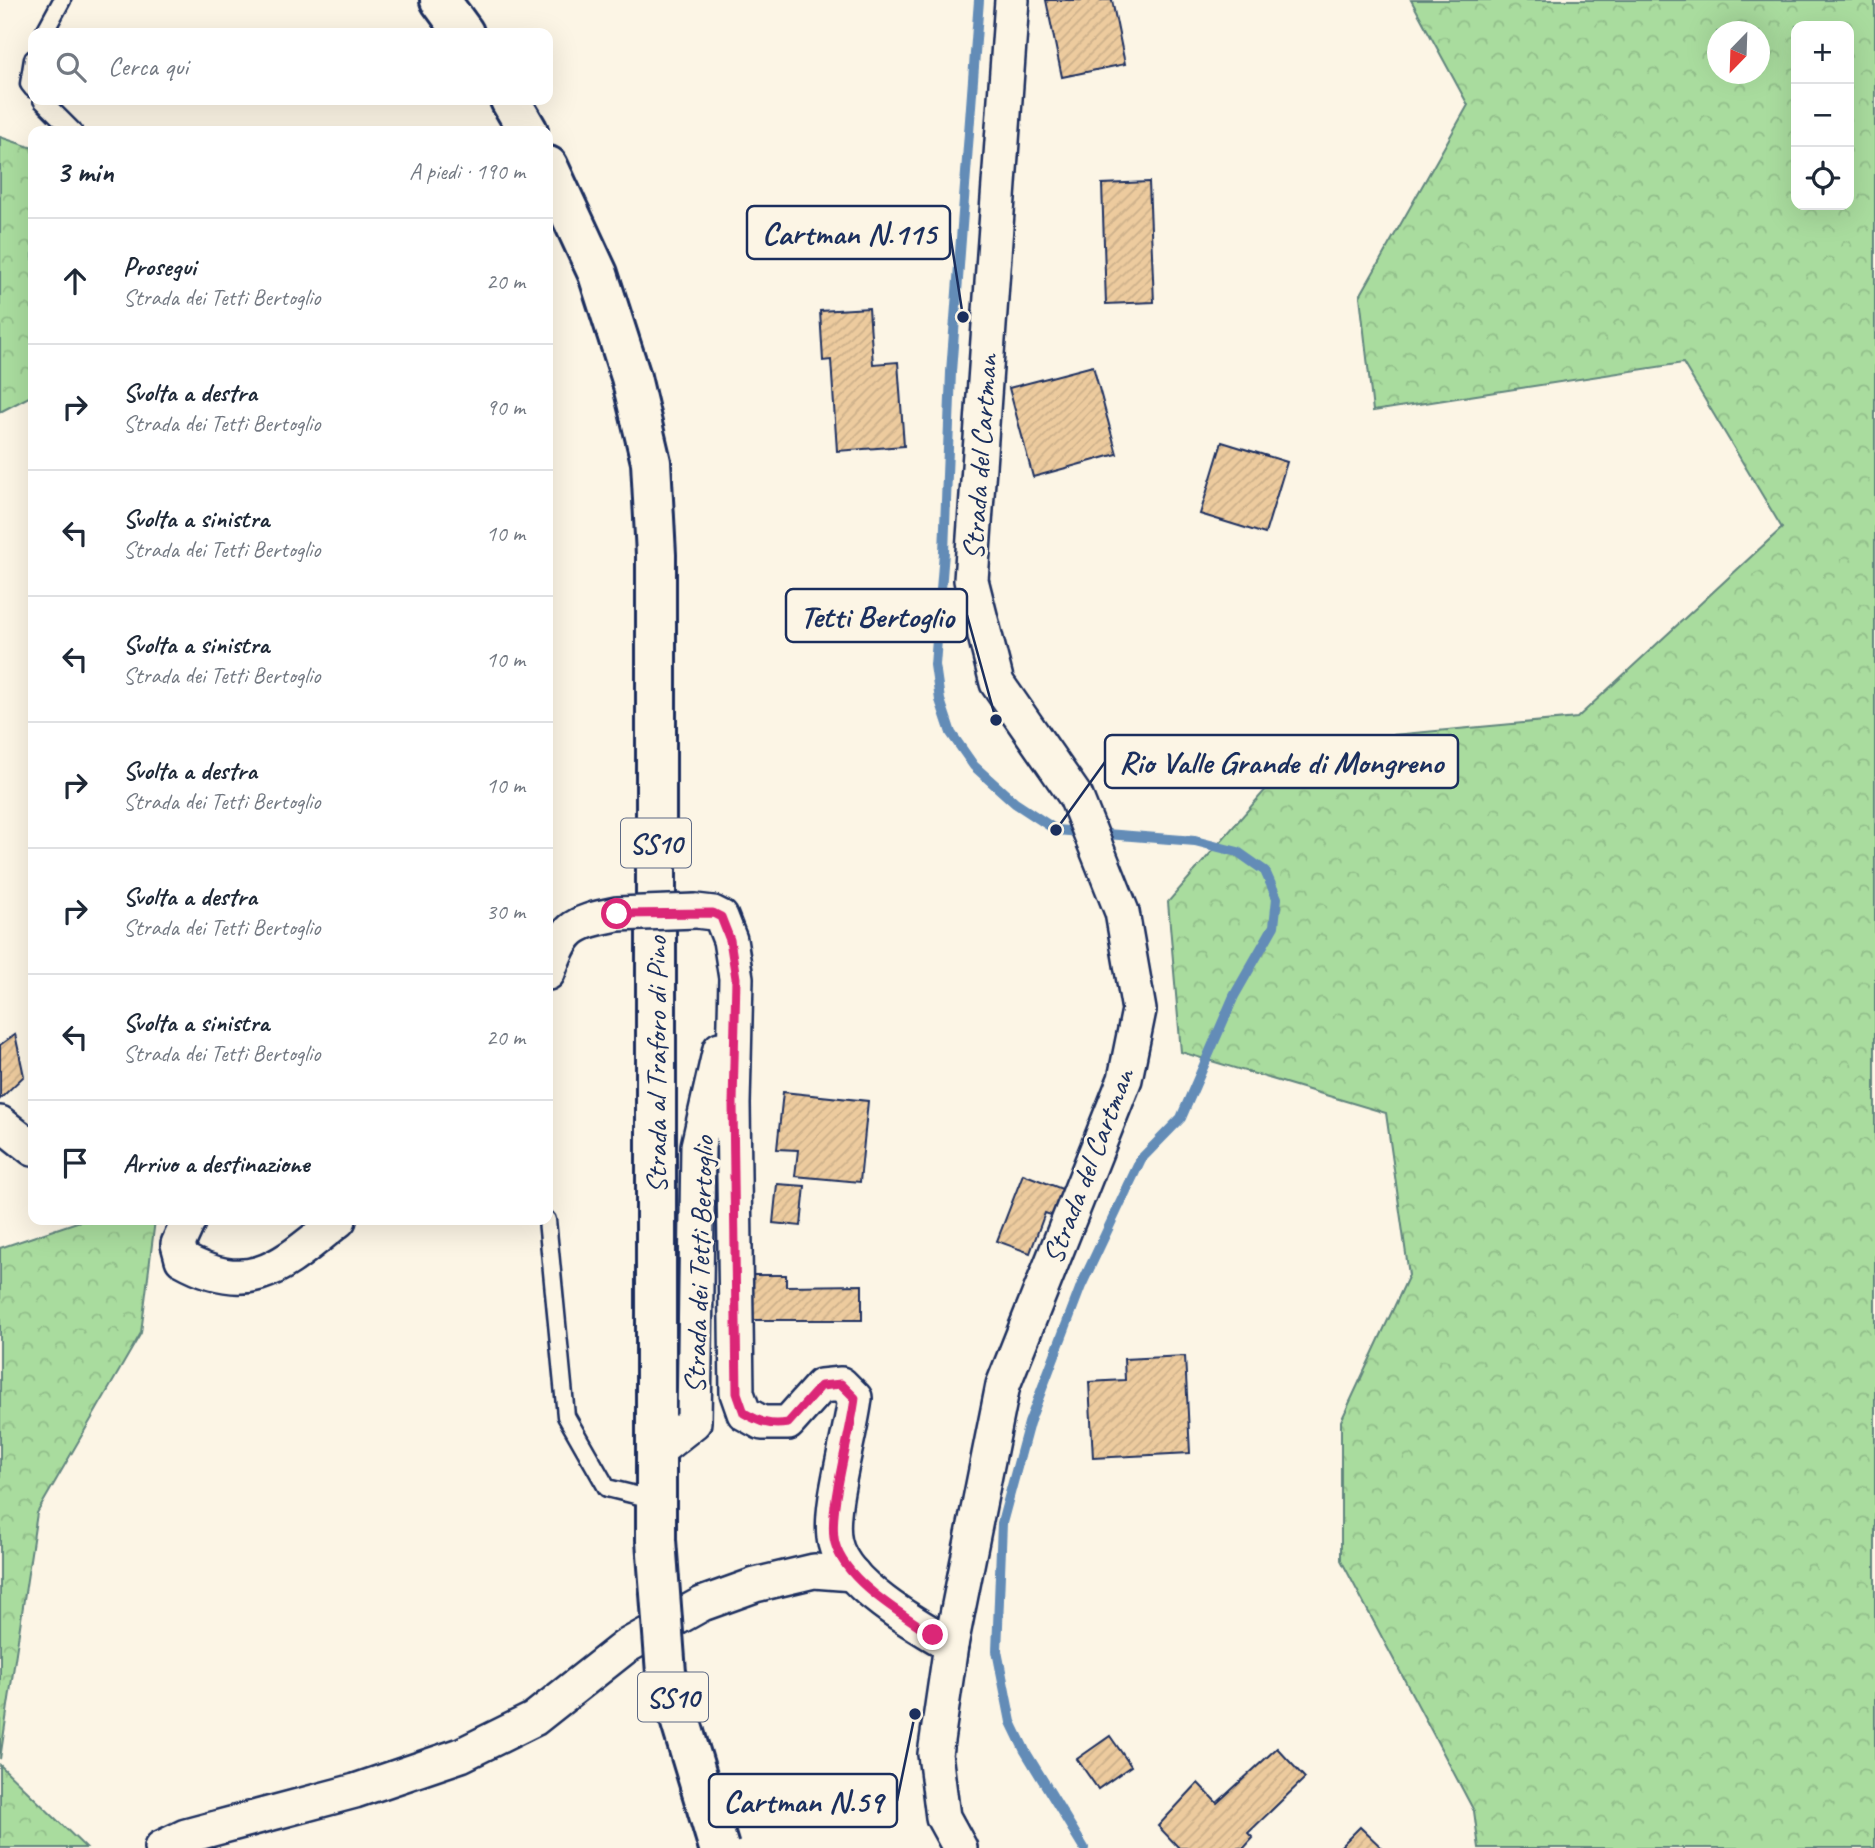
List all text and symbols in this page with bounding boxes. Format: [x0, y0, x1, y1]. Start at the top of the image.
north arrow [1707, 21, 1770, 84]
map controls [1791, 21, 1854, 210]
button: + [1791, 21, 1854, 84]
search box [28, 28, 553, 105]
icon: search [52, 48, 90, 86]
text: Cerca qui [108, 50, 188, 83]
button: − [1791, 84, 1854, 147]
button: locate [1791, 147, 1854, 210]
text: 3 min [56, 153, 113, 191]
text: A piedi · 190 m [409, 157, 525, 186]
callout: Cartman N.115 [747, 206, 950, 259]
text: Cartman N.115 [762, 213, 939, 254]
text: Prosegui [123, 250, 196, 283]
icon: ahead [56, 262, 94, 300]
text: 20 m [486, 267, 525, 296]
text: Strada dei Tetti Bertoglio [123, 283, 320, 312]
street label: Strada del Cartman [954, 352, 1006, 561]
text: Svolta a destra [123, 376, 257, 409]
icon: right [56, 388, 94, 426]
text: 90 m [486, 393, 525, 422]
text: Strada dei Tetti Bertoglio [123, 409, 320, 438]
text: Svolta a sinistra [123, 502, 269, 535]
icon: left [56, 514, 94, 552]
text: 10 m [486, 519, 525, 548]
text: Strada dei Tetti Bertoglio [123, 535, 320, 564]
callout: Tetti Bertoglio [786, 589, 967, 642]
text: Tetti Bertoglio [800, 596, 956, 637]
text: Svolta a sinistra [123, 628, 269, 661]
icon: left [56, 640, 94, 678]
text: 10 m [486, 645, 525, 674]
text: Strada dei Tetti Bertoglio [123, 661, 320, 690]
callout: Rio Valle Grande di Mongreno [1105, 735, 1458, 788]
text: Rio Valle Grande di Mongreno [1119, 742, 1445, 783]
text: Svolta a destra [123, 754, 257, 787]
icon: right [56, 766, 94, 804]
text: 10 m [486, 771, 525, 800]
text: Strada dei Tetti Bertoglio [123, 787, 320, 816]
road number: SS10 [621, 818, 691, 868]
text: Svolta a destra [123, 880, 257, 913]
icon: right [56, 892, 94, 930]
text: 30 m [486, 897, 525, 926]
route start [601, 898, 632, 929]
text: Strada dei Tetti Bertoglio [123, 913, 320, 942]
street label: Strada al Traforo di Pino [637, 935, 675, 1194]
text: Svolta a sinistra [123, 1006, 269, 1039]
icon: left [56, 1018, 94, 1056]
text: 20 m [486, 1023, 525, 1052]
text: Strada dei Tetti Bertoglio [123, 1039, 320, 1068]
street label: Strada del Cartman [1033, 1062, 1143, 1269]
street label: Strada dei Tetti Bertoglio [676, 1134, 723, 1394]
icon: arrive [56, 1144, 94, 1182]
text: Arrivo a destinazione [123, 1147, 309, 1180]
route end [917, 1619, 948, 1650]
road number: SS10 [638, 1672, 708, 1722]
callout: Cartman N.59 [709, 1774, 897, 1827]
text: Cartman N.59 [723, 1781, 887, 1822]

